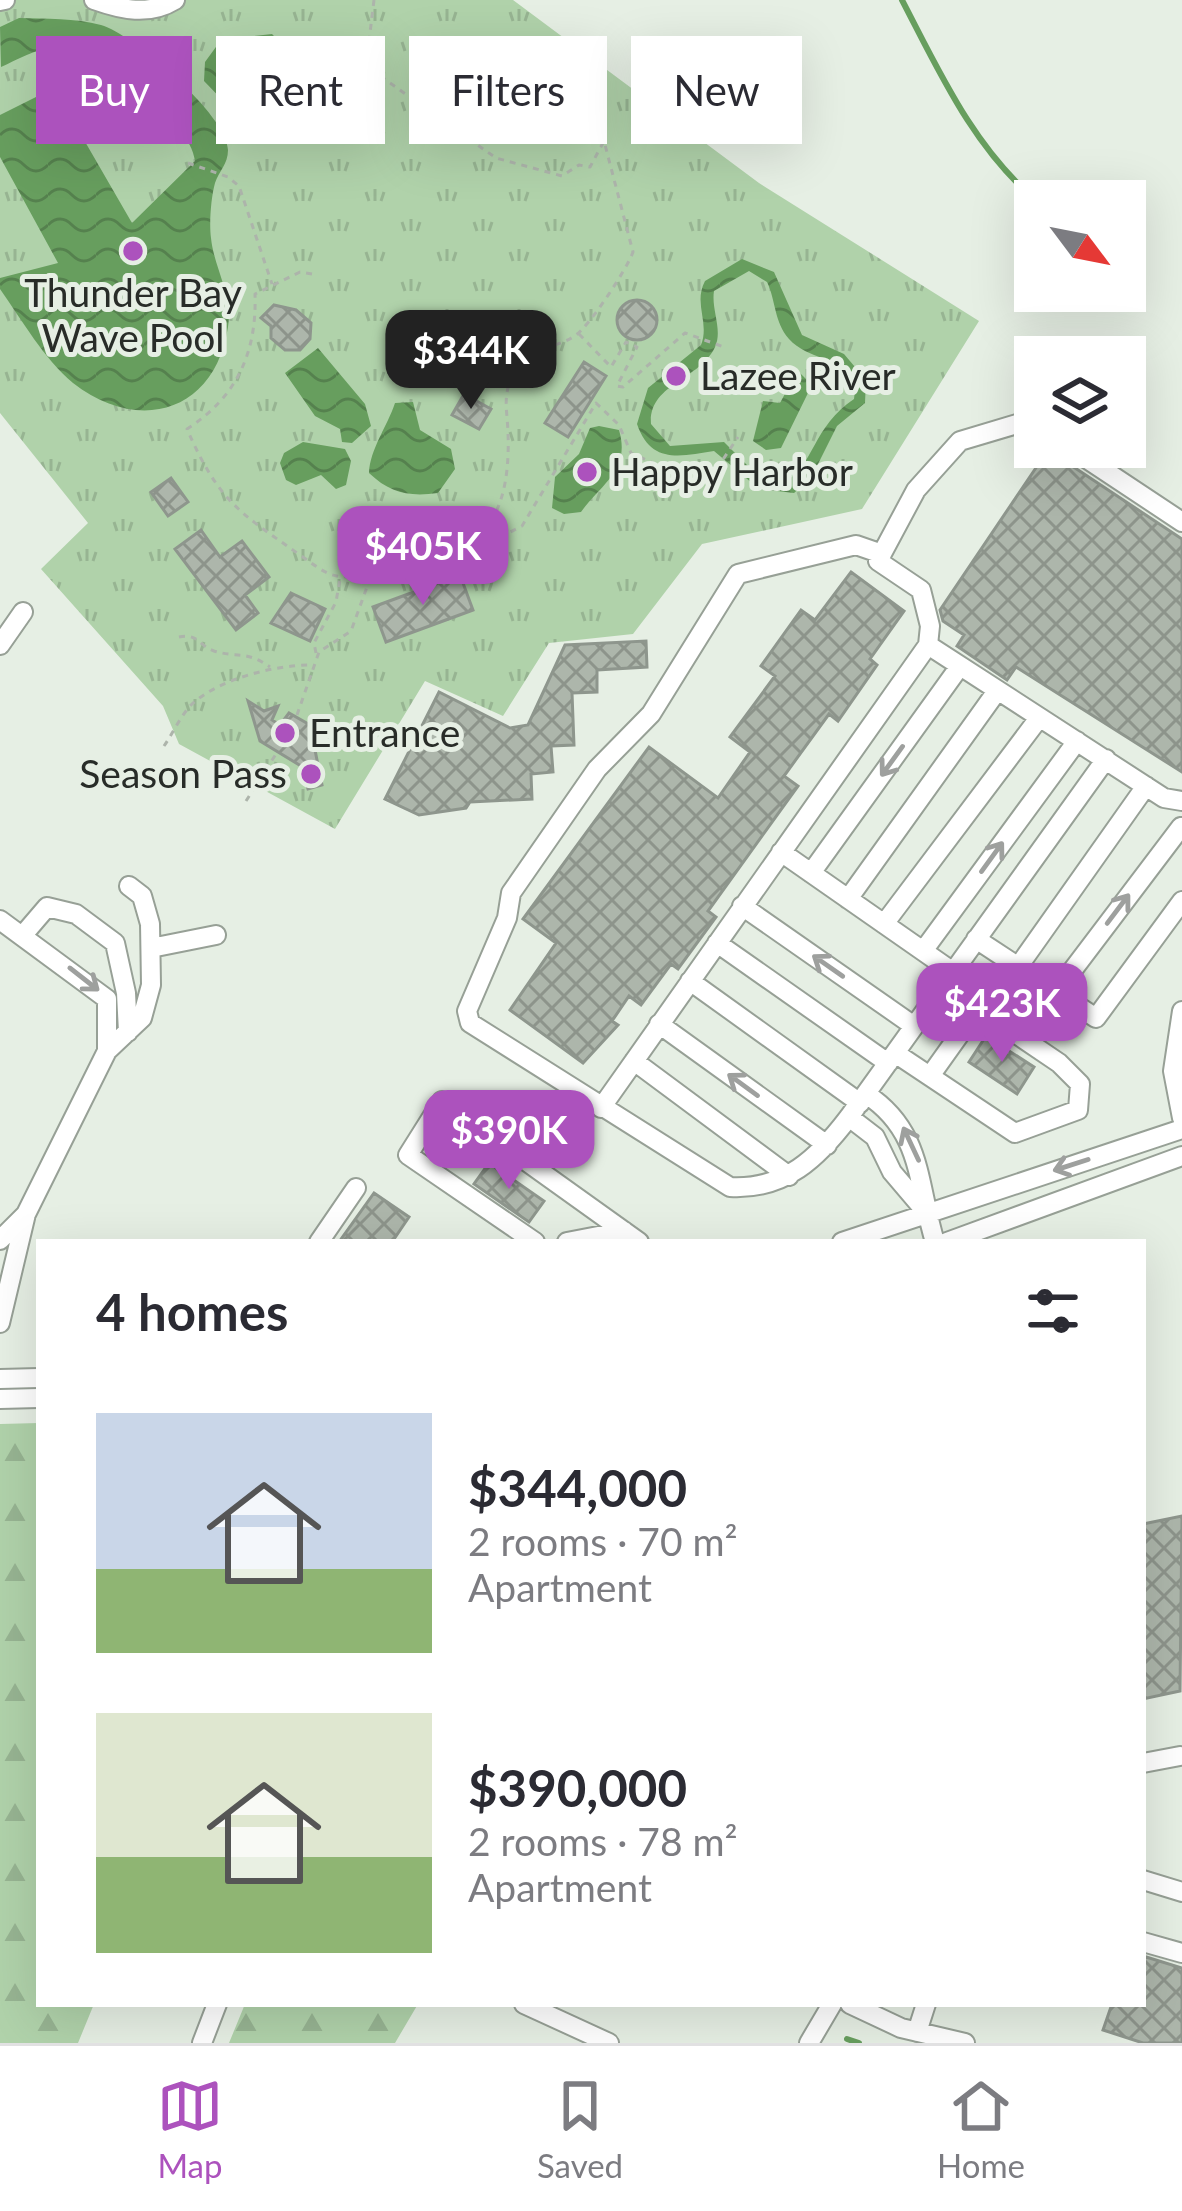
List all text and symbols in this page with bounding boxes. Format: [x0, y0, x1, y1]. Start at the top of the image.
chip: Buy [36, 36, 192, 144]
chip: Rent [216, 36, 385, 144]
chip: Filters [409, 36, 607, 144]
chip: New [631, 36, 802, 144]
north arrow [1014, 180, 1146, 312]
map controls [1014, 180, 1146, 468]
marker: Thunder Bay Wave Pool [120, 238, 146, 264]
place label: Thunder Bay Wave Pool [24, 269, 242, 360]
pin: $344K [387, 310, 555, 412]
text: $344K [412, 326, 530, 372]
button: layers [1014, 336, 1146, 468]
place label: Lazee River [700, 352, 896, 398]
marker: Lazee River [663, 363, 689, 389]
place label: Happy Harbor [611, 448, 853, 494]
marker: Happy Harbor [574, 459, 600, 485]
pin: $405K [339, 506, 507, 608]
text: $405K [364, 522, 482, 568]
place label: Entrance [309, 709, 460, 755]
marker: Entrance [272, 720, 298, 746]
one-way arrow [879, 744, 905, 777]
place label: Season Pass [79, 750, 287, 796]
marker: Season Pass [298, 761, 324, 787]
one-way arrow [979, 841, 1005, 874]
one-way arrow [1105, 894, 1131, 926]
one-way arrow [812, 954, 845, 979]
pin: $423K [918, 963, 1086, 1065]
one-way arrow [68, 965, 100, 992]
text: $423K [943, 979, 1061, 1025]
one-way arrow [727, 1072, 760, 1098]
pin: $390K [425, 1090, 593, 1192]
text: $390K [450, 1106, 568, 1152]
one-way arrow [899, 1127, 921, 1163]
one-way arrow [1053, 1155, 1091, 1177]
icon: filters [1020, 1278, 1086, 1344]
text: 4 homes [96, 1281, 288, 1342]
text: $344,000 [468, 1457, 687, 1518]
icon: home [192, 1461, 336, 1605]
text: 2 rooms · 70 m² [468, 1518, 738, 1564]
text: Apartment [468, 1564, 652, 1610]
text: $390,000 [468, 1757, 687, 1818]
icon: home [192, 1761, 336, 1905]
text: 2 rooms · 78 m² [468, 1818, 738, 1864]
text: Apartment [468, 1864, 652, 1910]
tab: Map [157, 2073, 223, 2185]
tab: Saved [537, 2073, 623, 2185]
tab: Home [937, 2073, 1025, 2185]

